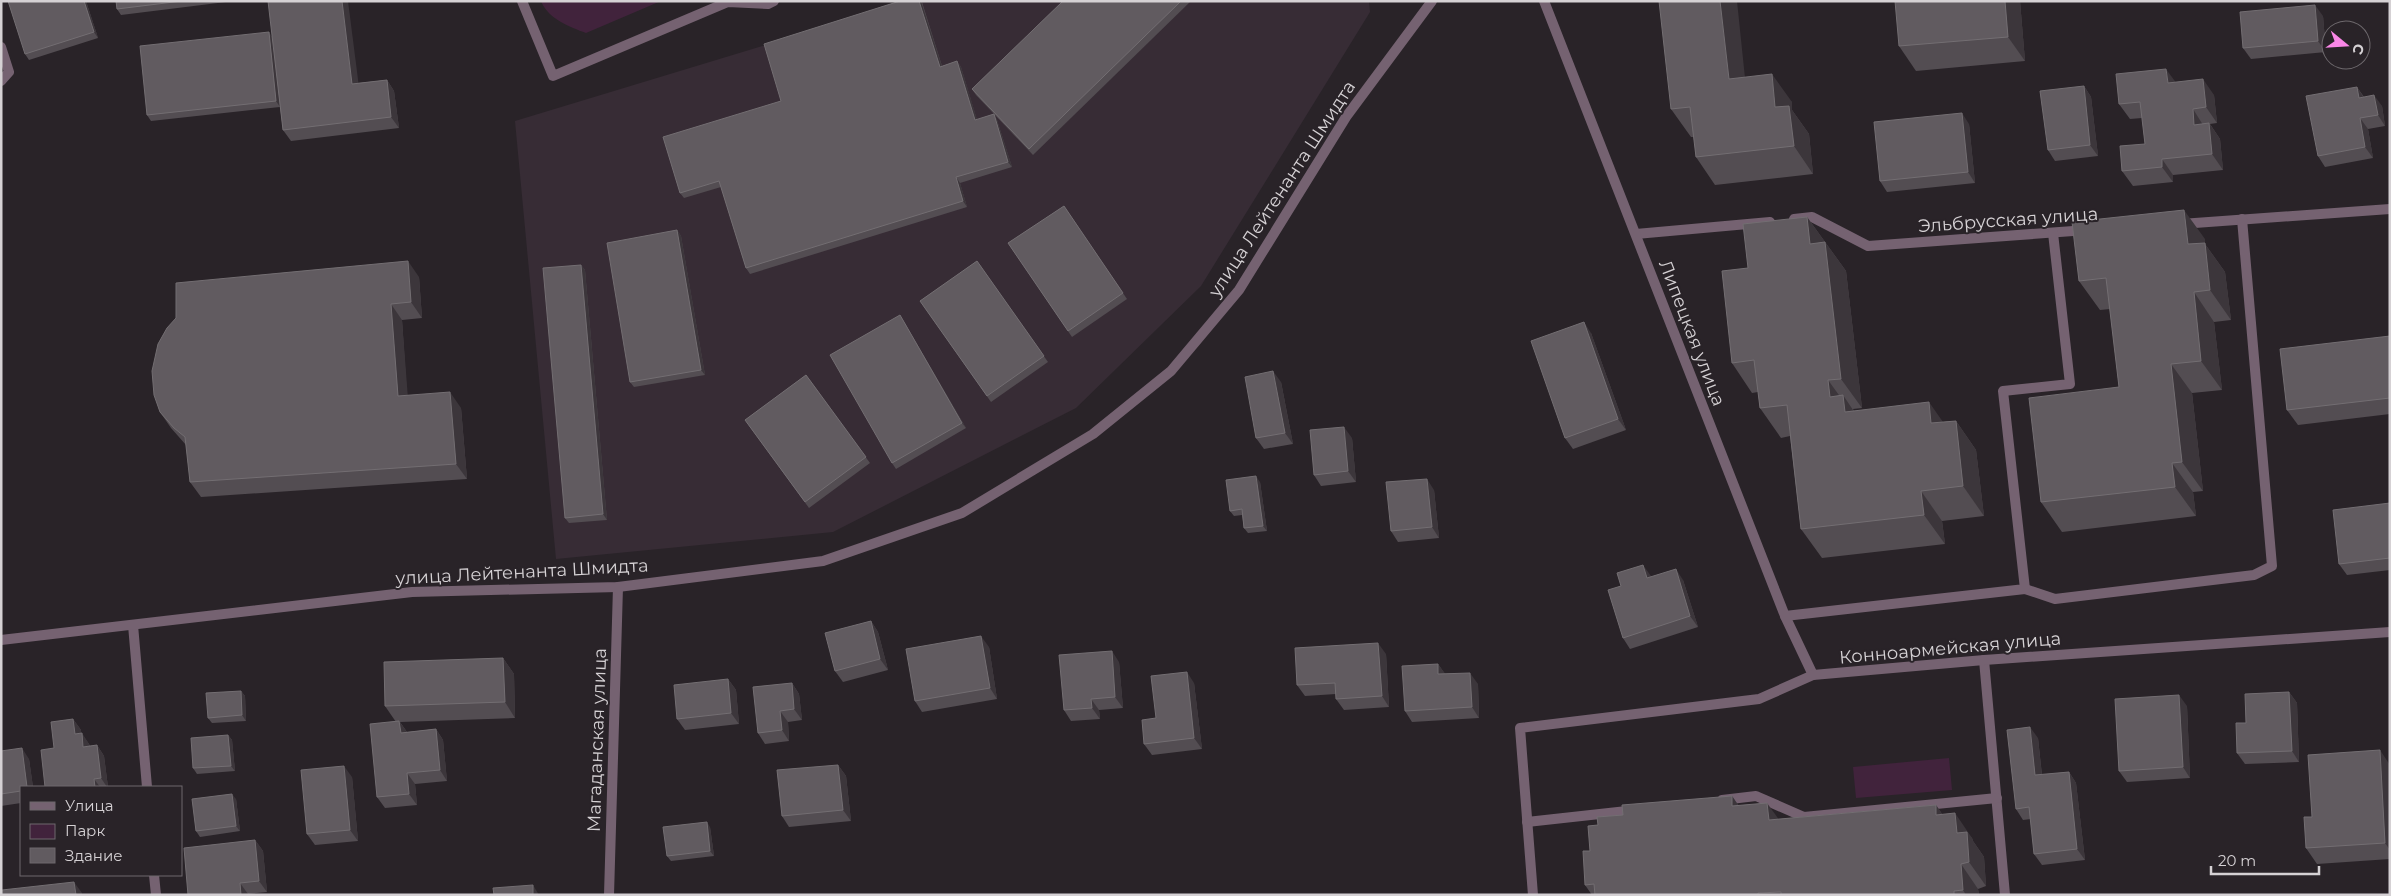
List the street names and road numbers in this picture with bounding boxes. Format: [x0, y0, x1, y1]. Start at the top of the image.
street label: улица Лейтенанта Шмидта [1203, 77, 1360, 302]
street label: Эльбрусская улица [1917, 203, 2099, 237]
street label: Липецкая улица [1654, 257, 1730, 409]
street label: улица Лейтенанта Шмидта [394, 554, 649, 590]
street label: Конноармейская улица [1838, 627, 2062, 669]
street label: Магаданская улица [583, 648, 611, 832]

